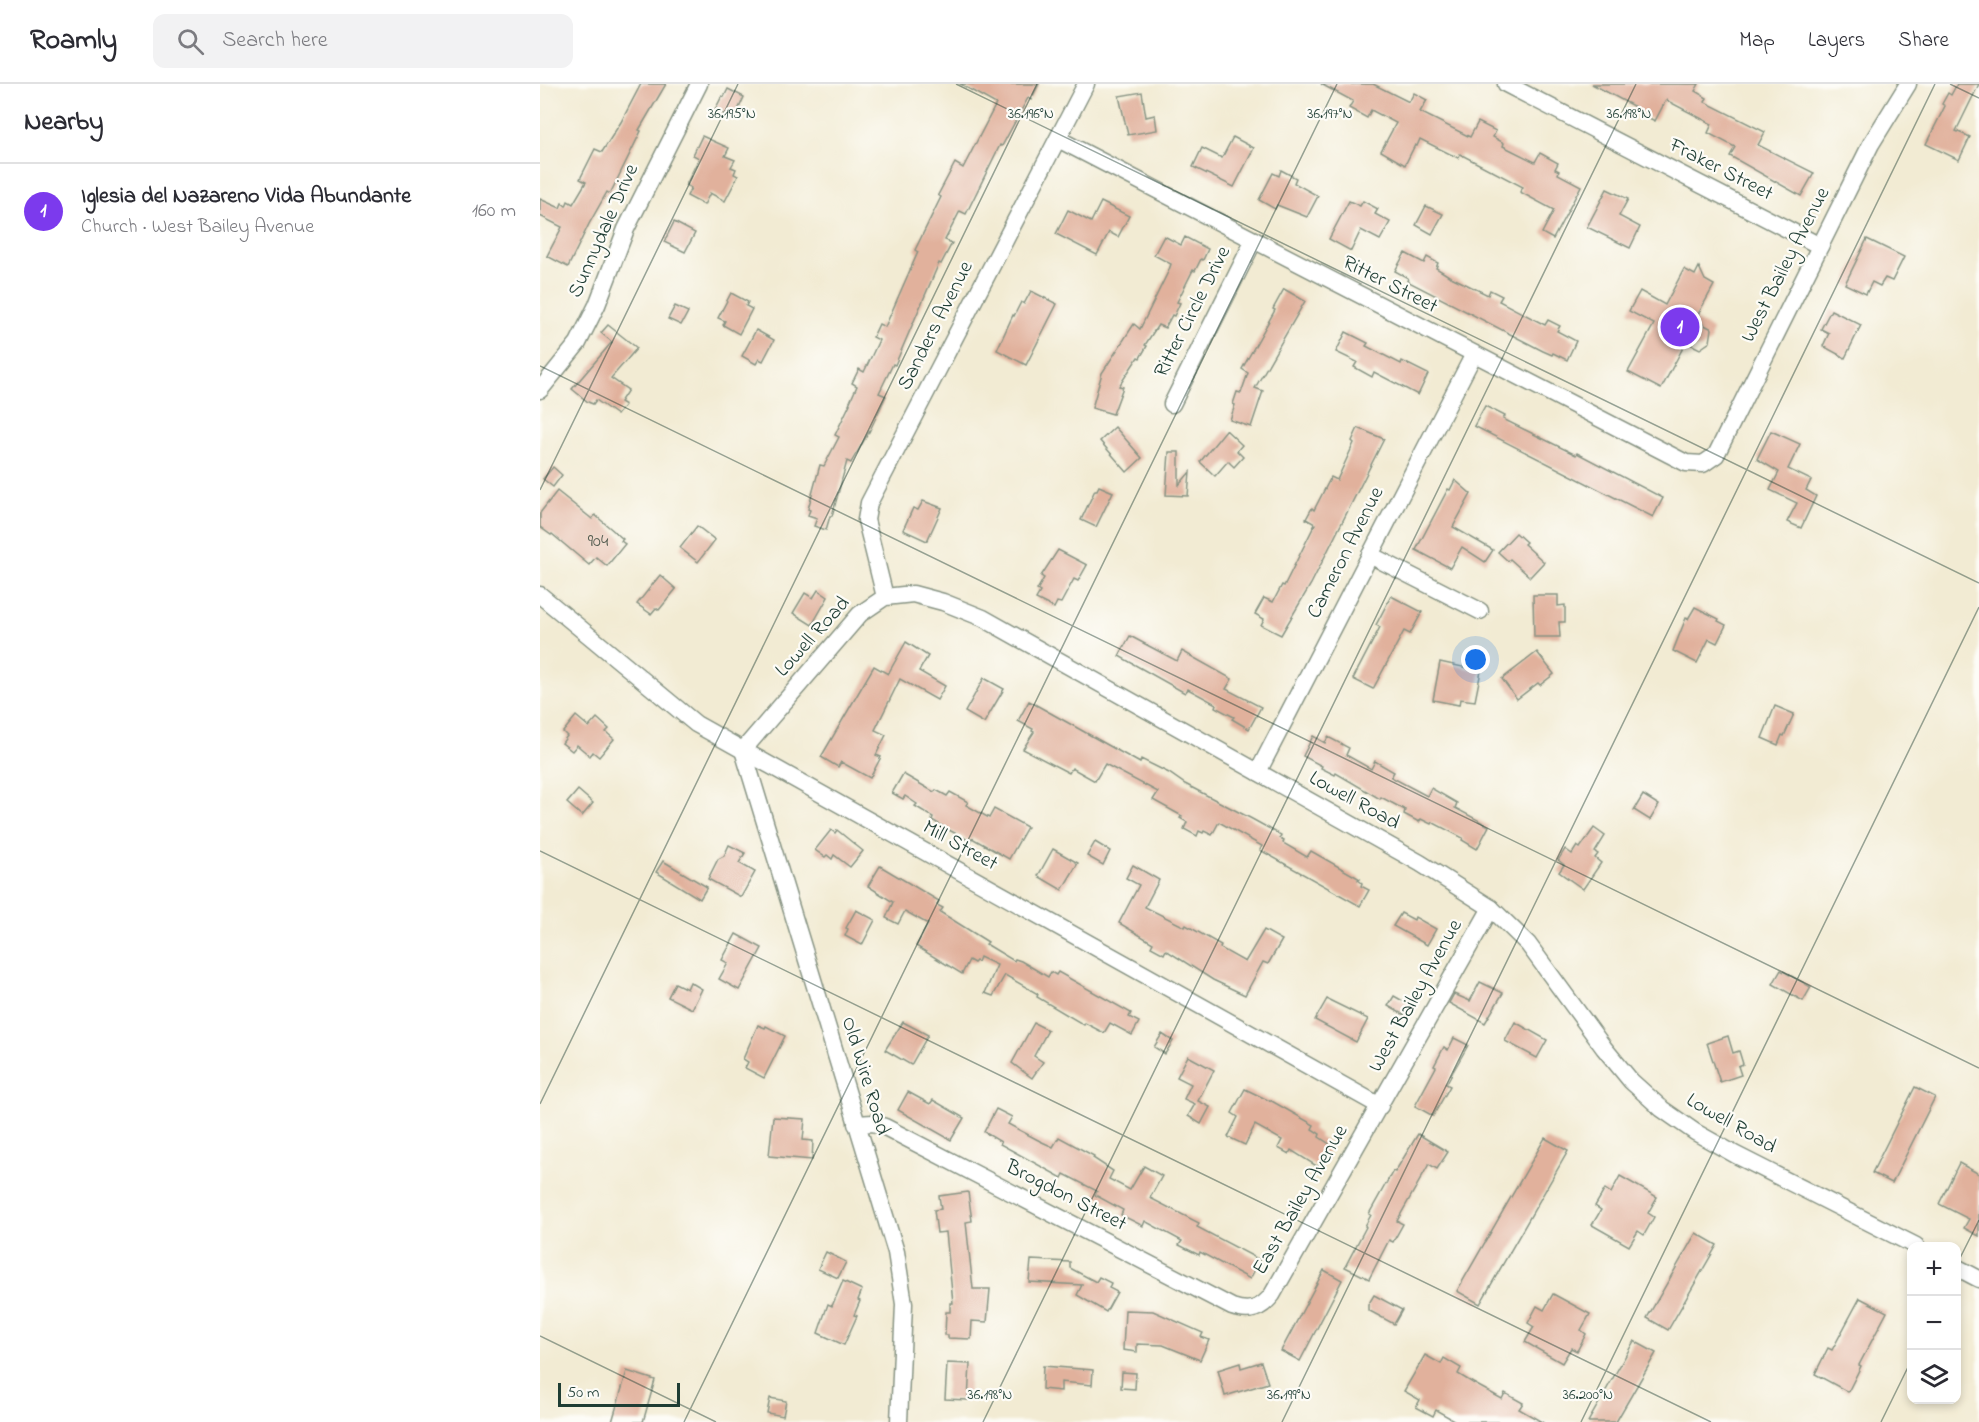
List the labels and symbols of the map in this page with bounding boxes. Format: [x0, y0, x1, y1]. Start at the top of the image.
text: 36.195°N [708, 103, 756, 125]
text: 36.196°N [1008, 103, 1054, 125]
text: 36.197°N [1307, 103, 1353, 125]
text: 36.198°N [1607, 103, 1651, 125]
street label: Fraker Street [1663, 131, 1778, 209]
street label: Sunnydale Drive [561, 159, 649, 304]
street label: West Bailey Avenue [1734, 182, 1840, 349]
street label: Ritter Circle Drive [1147, 241, 1239, 383]
street label: Ritter Street [1337, 248, 1443, 322]
street label: Sanders Avenue [890, 256, 982, 396]
pin: 1 [1660, 304, 1700, 350]
street label: Cameron Avenue [1300, 481, 1392, 624]
house number: 904 [588, 529, 609, 555]
street label: Lowell Road [768, 590, 858, 684]
your location [1461, 645, 1490, 674]
street label: Lowell Road [1303, 764, 1405, 838]
street label: Mill Street [917, 813, 1003, 879]
street label: West Bailey Avenue [1362, 914, 1473, 1079]
street label: Old Wire Road [833, 1013, 897, 1139]
street label: Lowell Road [1680, 1086, 1782, 1162]
street label: East Bailey Avenue [1246, 1119, 1358, 1282]
street label: Brogdon Street [998, 1152, 1132, 1241]
scale bar [558, 1380, 680, 1408]
text: 36.198°N [968, 1384, 1012, 1406]
text: 36.199°N [1267, 1384, 1311, 1406]
text: 36.200°N [1563, 1384, 1613, 1406]

